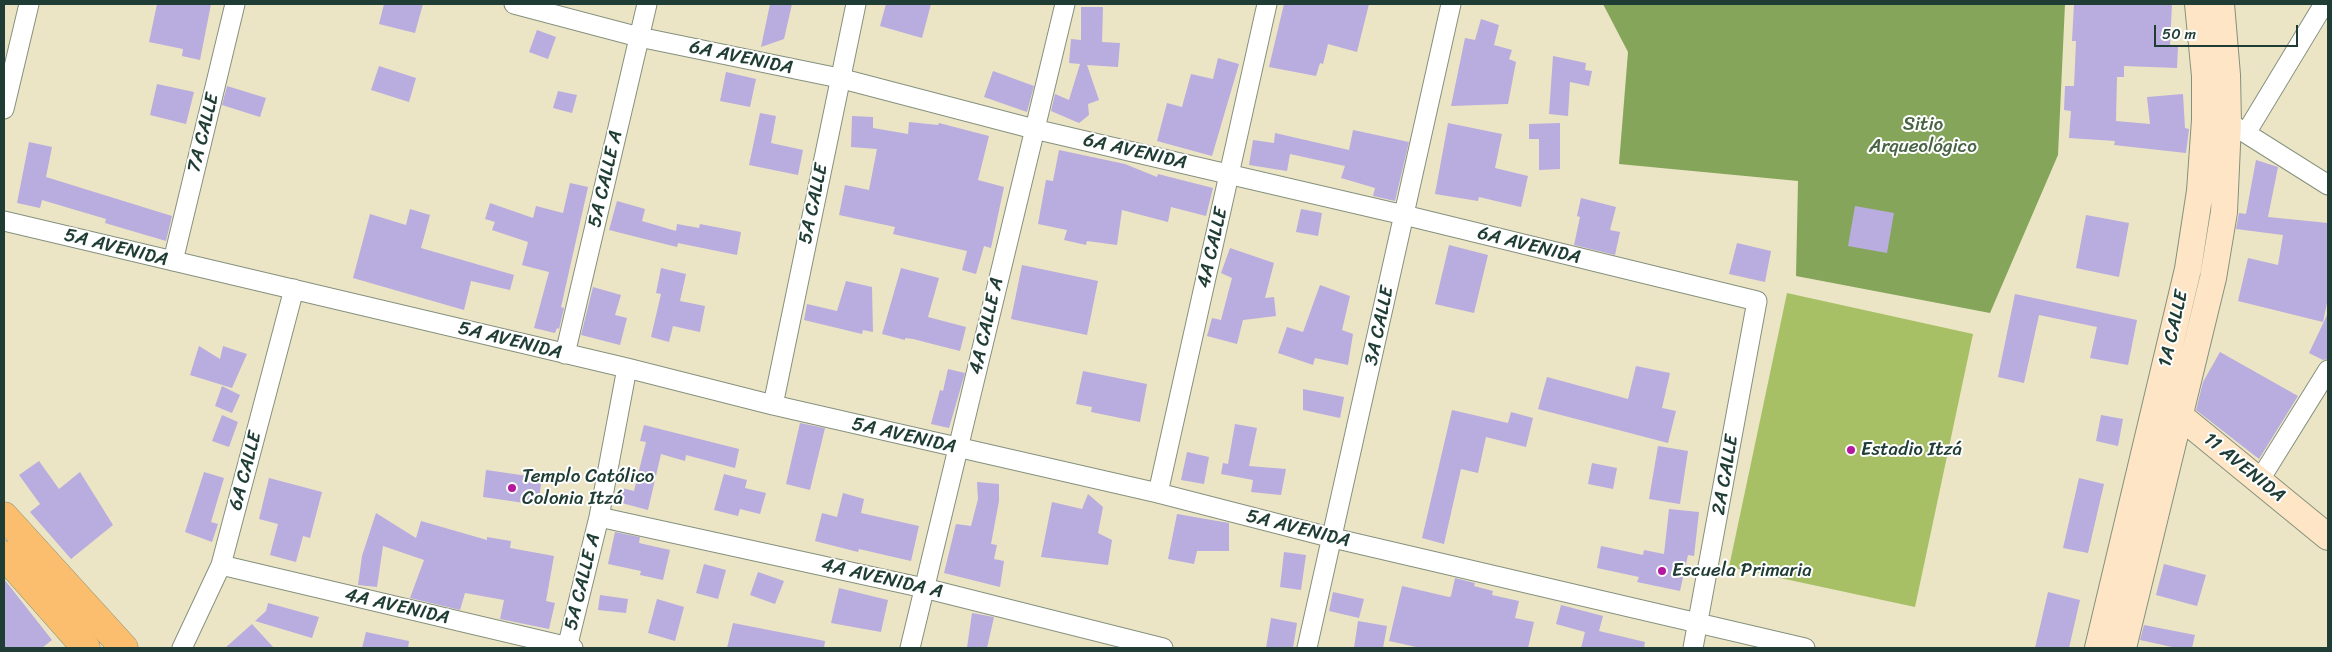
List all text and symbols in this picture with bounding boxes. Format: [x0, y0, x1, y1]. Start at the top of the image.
scale bar [2157, 15, 2301, 47]
text: 50 m [2162, 21, 2196, 47]
street label: 6A AVENIDA [687, 36, 795, 80]
street label: 7A CALLE [183, 91, 225, 175]
park label: Sitio Arqueológico [1869, 114, 1977, 158]
street label: 5A CALLE A [584, 128, 628, 230]
street label: 6A AVENIDA [1081, 129, 1189, 175]
street label: 5A CALLE [794, 162, 834, 246]
street label: 4A CALLE [1193, 206, 1233, 290]
street label: 6A AVENIDA [1475, 222, 1583, 270]
street label: 5A AVENIDA [62, 224, 170, 272]
street label: 4A CALLE A [965, 275, 1009, 377]
street label: 3A CALLE [1361, 284, 1399, 368]
street label: 1A CALLE [2154, 288, 2194, 370]
street label: 5A AVENIDA [456, 317, 564, 365]
street label: 5A AVENIDA [850, 413, 958, 459]
street label: 11 AVENIDA [2199, 428, 2289, 508]
street label: 6A CALLE [225, 429, 267, 513]
street label: 2A CALLE [1708, 433, 1744, 517]
place label: Estadio Itzá [1861, 439, 1962, 461]
marker: Estadio Itzá [1845, 444, 1857, 456]
place label: Templo Católico Colonia Itzá [522, 466, 654, 510]
marker: Templo Católico Colonia Itzá [506, 482, 518, 494]
street label: 5A AVENIDA [1244, 505, 1352, 553]
street label: 5A CALLE A [560, 531, 606, 633]
street label: 4A AVENIDA A [819, 554, 945, 604]
place label: Escuela Primaria [1672, 560, 1812, 582]
marker: Escuela Primaria [1656, 565, 1668, 577]
street label: 4A AVENIDA [342, 584, 452, 630]

